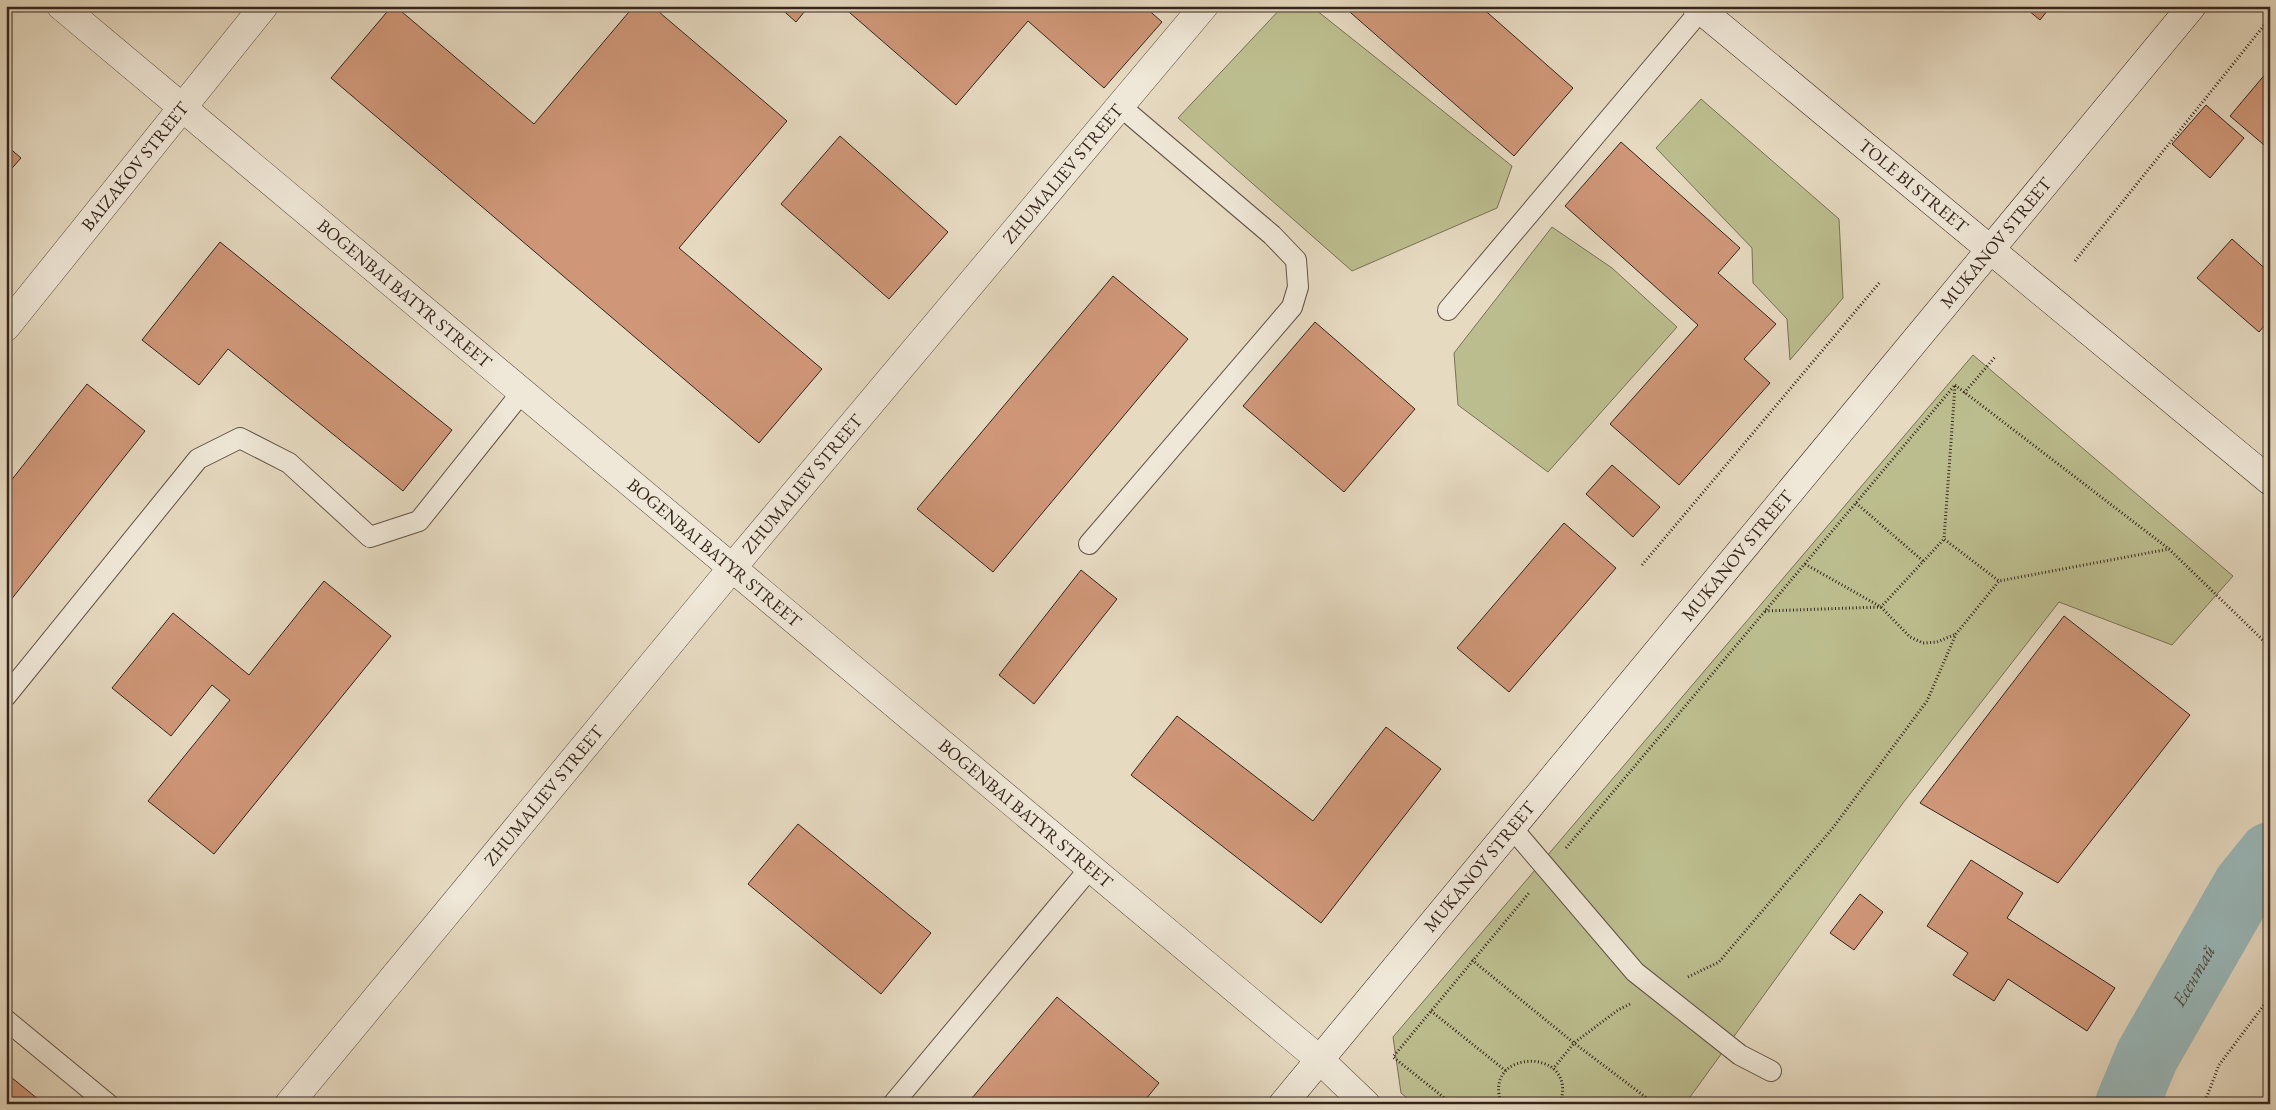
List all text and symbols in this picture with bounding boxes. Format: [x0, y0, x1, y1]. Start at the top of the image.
street label: BAIZAKOV STREET [76, 96, 194, 235]
street label: ZHUMALIEV STREET [997, 98, 1128, 248]
street label: TOLE BI STREET [1854, 133, 1974, 238]
street label: MUKANOV STREET [1935, 172, 2057, 313]
street label: BOGENBAI BATYR STREET [313, 214, 497, 373]
street label: ZHUMALIEV STREET [737, 408, 868, 558]
street label: BOGENBAI BATYR STREET [623, 473, 807, 633]
street label: MUKANOV STREET [1676, 484, 1798, 625]
street label: ZHUMALIEV STREET [479, 720, 609, 870]
street label: BOGENBAI BATYR STREET [934, 734, 1119, 893]
street label: MUKANOV STREET [1418, 796, 1540, 937]
water label: Есентай [2166, 940, 2221, 1012]

